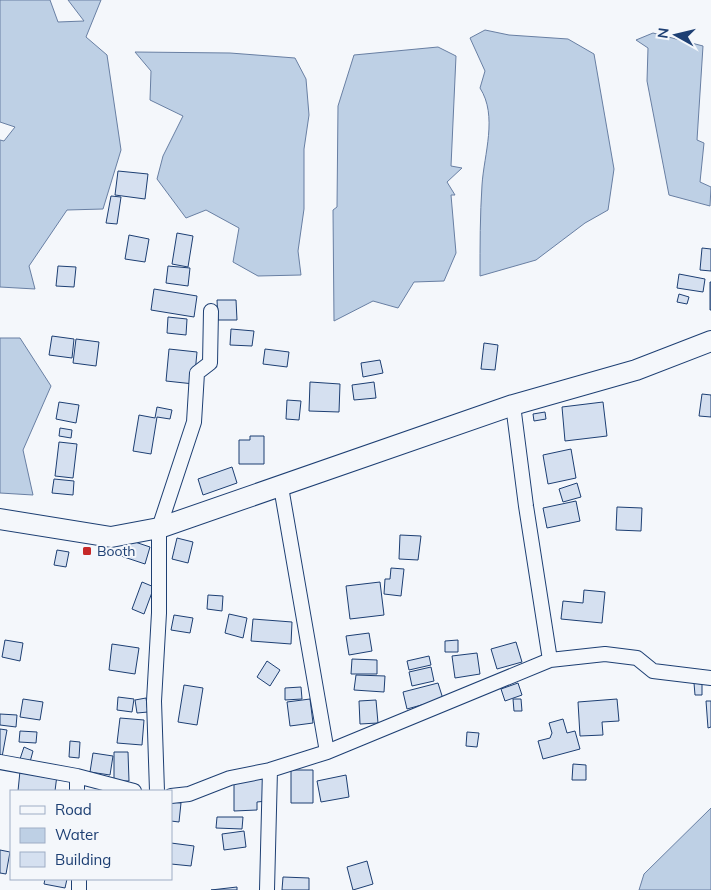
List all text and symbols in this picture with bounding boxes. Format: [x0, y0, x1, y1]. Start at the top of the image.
north arrow [651, 10, 701, 60]
text: N [653, 27, 673, 40]
place label: Booth [97, 542, 136, 560]
marker: Booth [81, 545, 93, 557]
legend [10, 790, 172, 880]
text: Road [55, 800, 92, 819]
text: Water [55, 825, 99, 844]
text: Building [55, 850, 111, 869]

